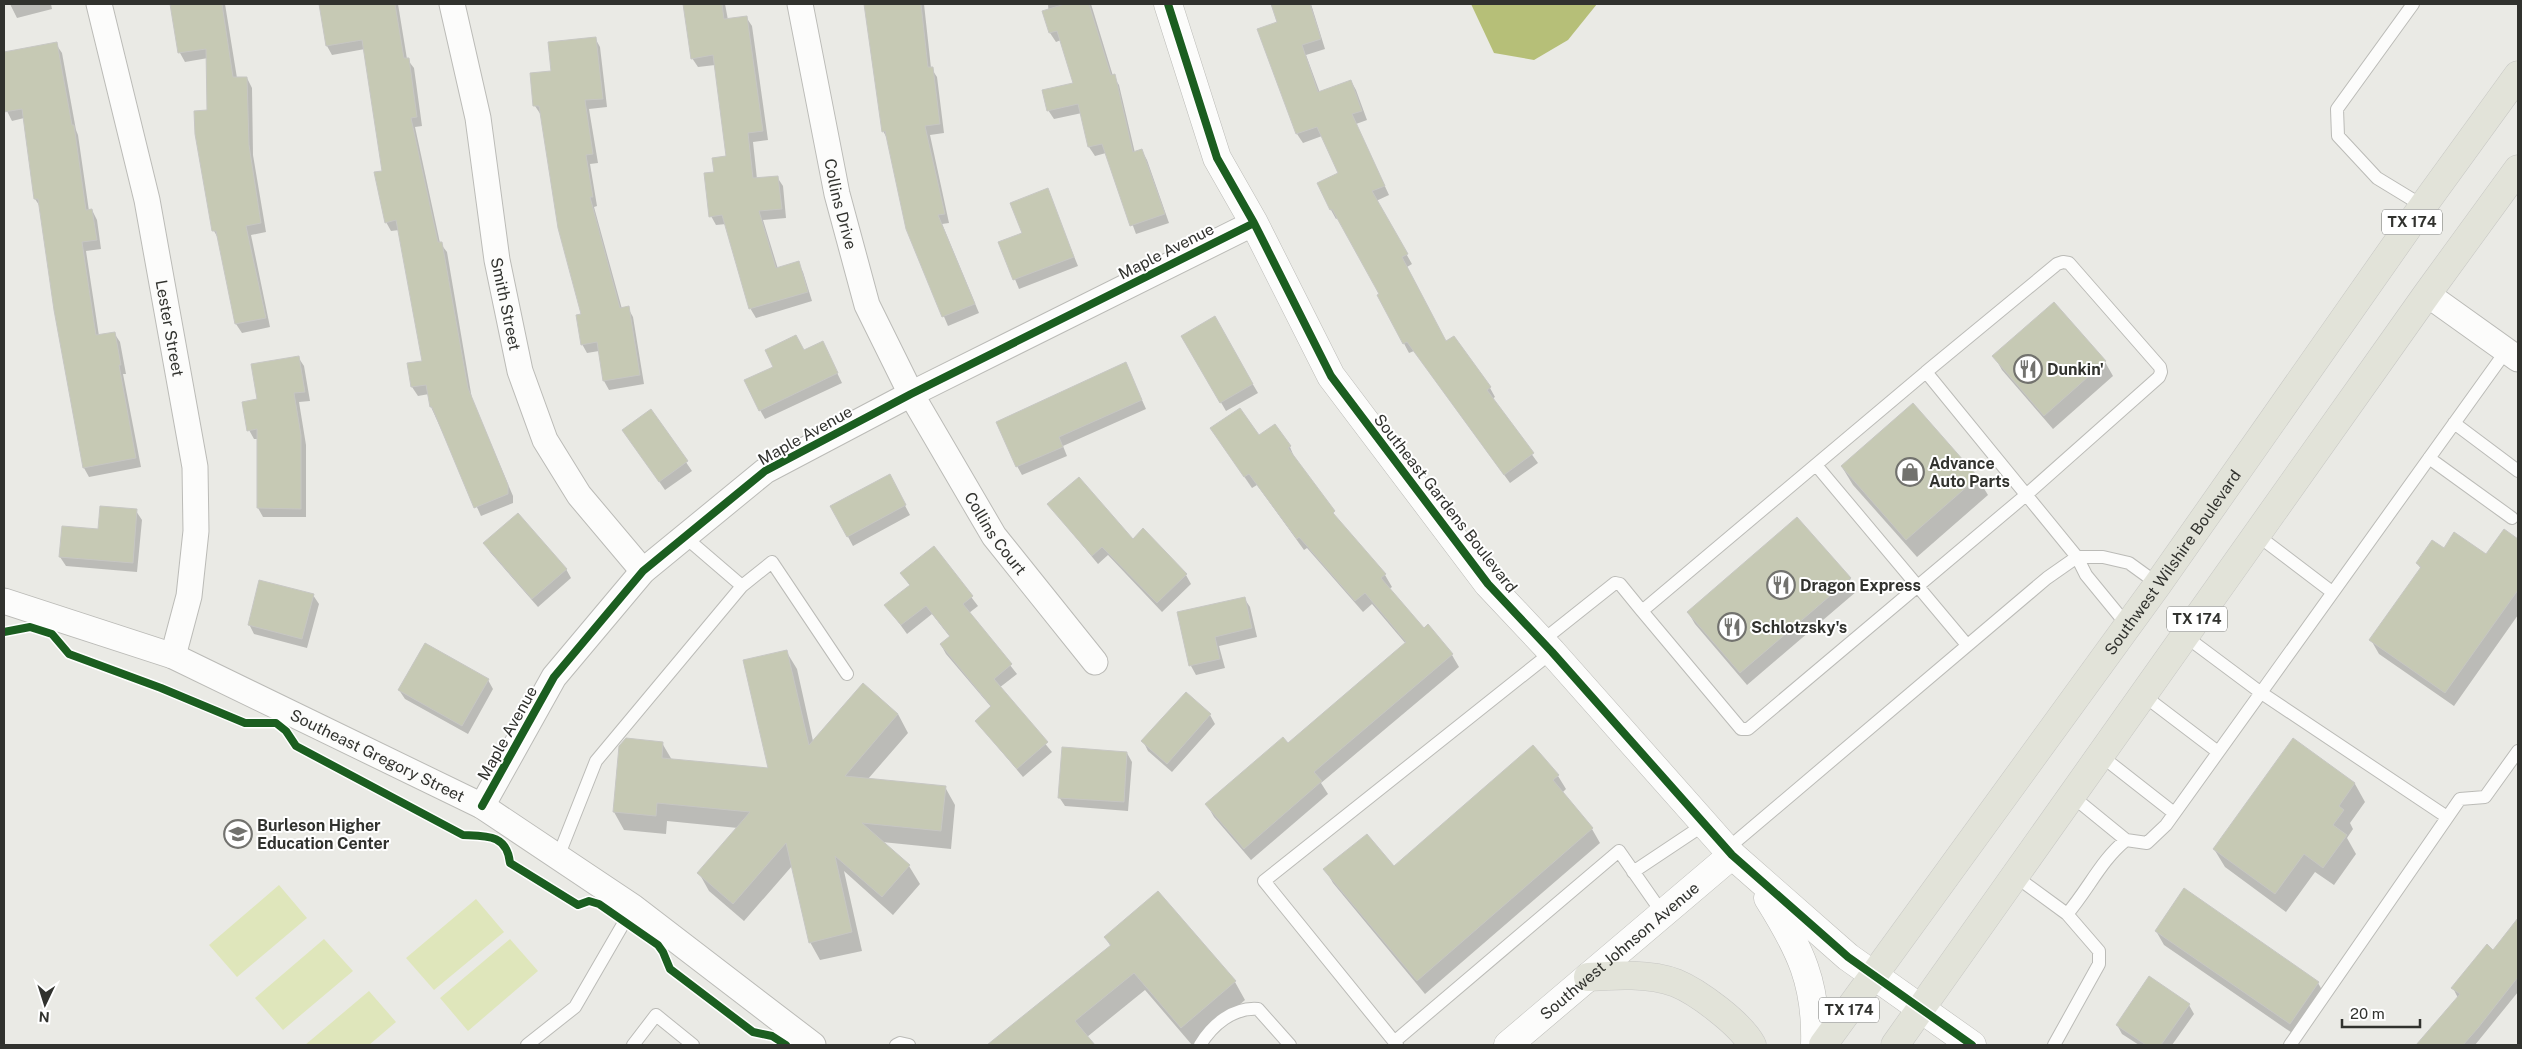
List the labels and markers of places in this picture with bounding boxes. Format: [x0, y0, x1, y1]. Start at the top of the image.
restaurant icon: Dunkin' [2013, 354, 2043, 384]
place label: Dunkin' [2047, 360, 2104, 379]
place label: Advance Auto Parts [1929, 454, 2010, 491]
shop icon: Advance Auto Parts [1895, 457, 1925, 487]
restaurant icon: Dragon Express [1766, 570, 1796, 600]
place label: Dragon Express [1800, 576, 1921, 595]
restaurant icon: Schlotzsky's [1717, 612, 1747, 642]
place label: Schlotzsky's [1751, 618, 1847, 637]
place label: Burleson Higher Education Center [257, 816, 390, 853]
school or university icon: Burleson Higher Education Center [223, 819, 253, 849]

